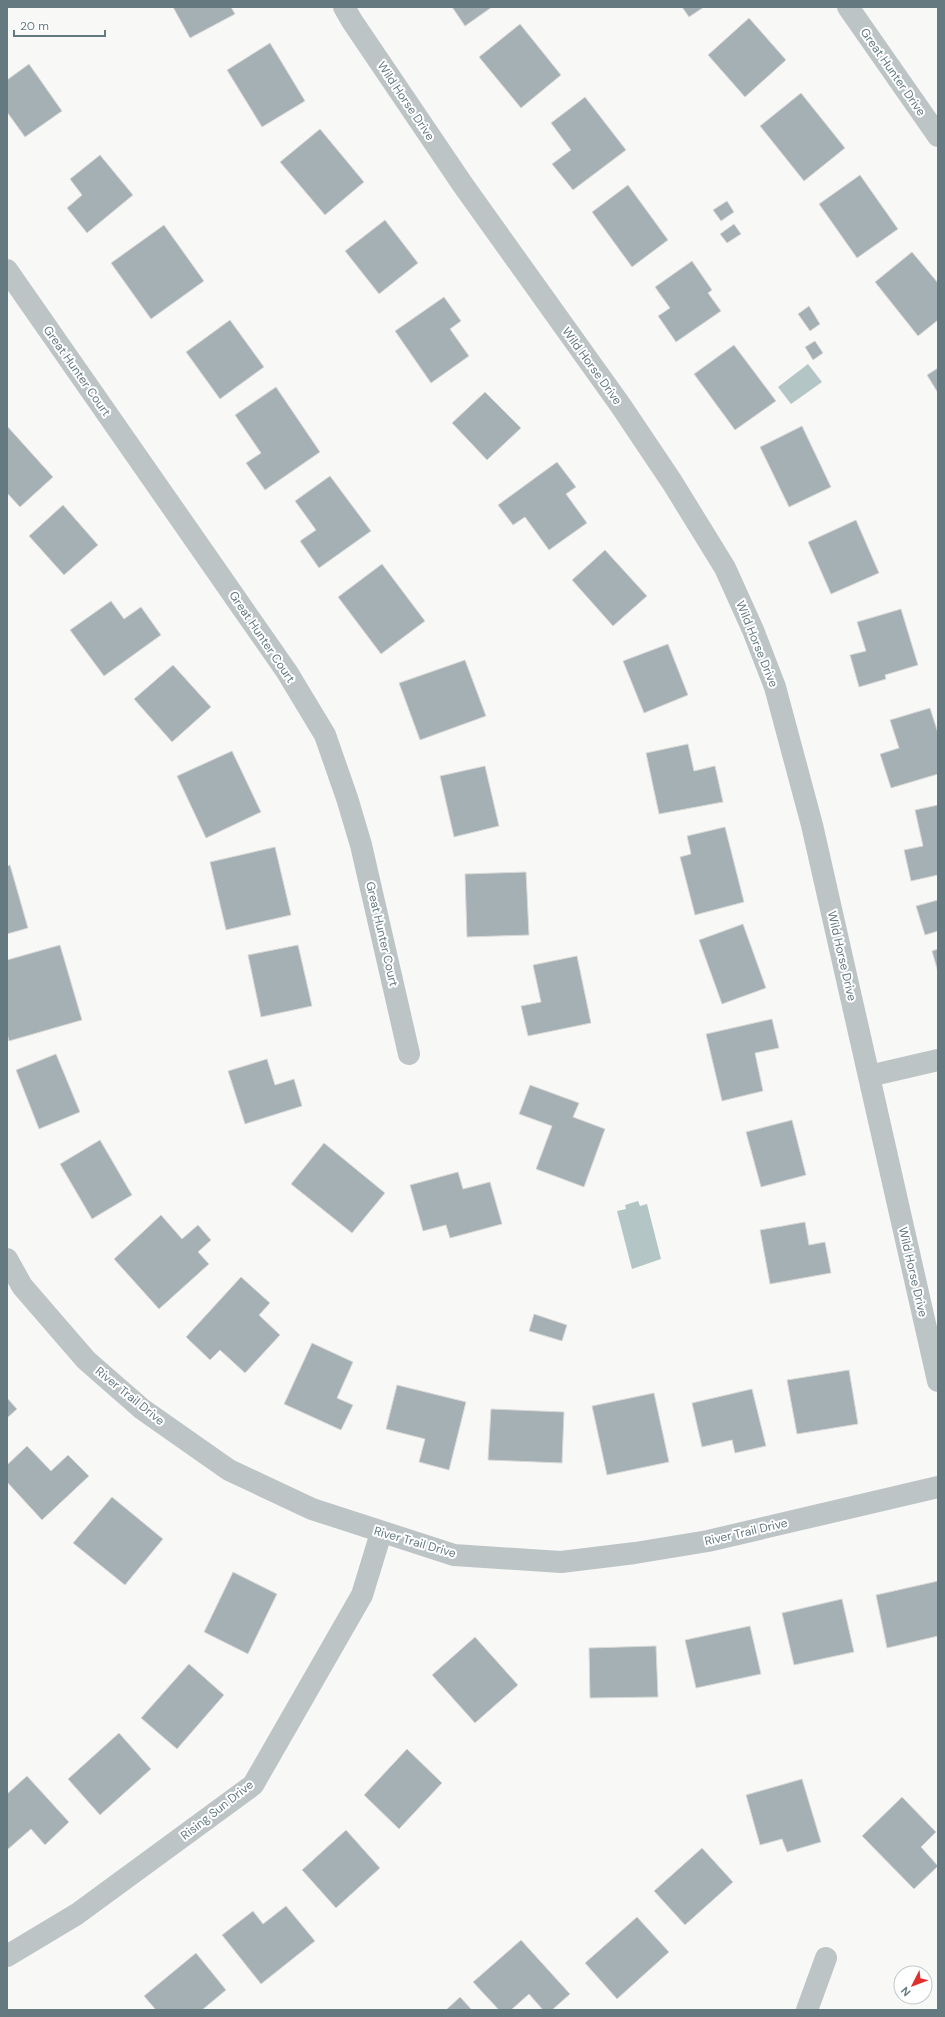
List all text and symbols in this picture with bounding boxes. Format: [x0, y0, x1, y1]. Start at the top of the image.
scale bar [14, 12, 105, 38]
text: 20 m [20, 18, 49, 34]
street label: Great Hunter Drive [857, 25, 929, 119]
street label: Wild Horse Drive [374, 58, 438, 144]
street label: Great Hunter Court [40, 323, 114, 420]
street label: Wild Horse Drive [558, 324, 626, 408]
street label: Great Hunter Court [225, 588, 299, 686]
street label: Wild Horse Drive [732, 598, 782, 690]
street label: Great Hunter Court [362, 880, 402, 988]
street label: Wild Horse Drive [824, 909, 860, 1003]
street label: Wild Horse Drive [895, 1225, 931, 1319]
street label: River Trail Drive [92, 1363, 168, 1429]
street label: River Trail Drive [703, 1515, 789, 1549]
street label: River Trail Drive [372, 1523, 458, 1561]
street label: Rising Sun Drive [177, 1776, 257, 1843]
north arrow [893, 1965, 933, 2005]
text: N [898, 1984, 913, 1999]

